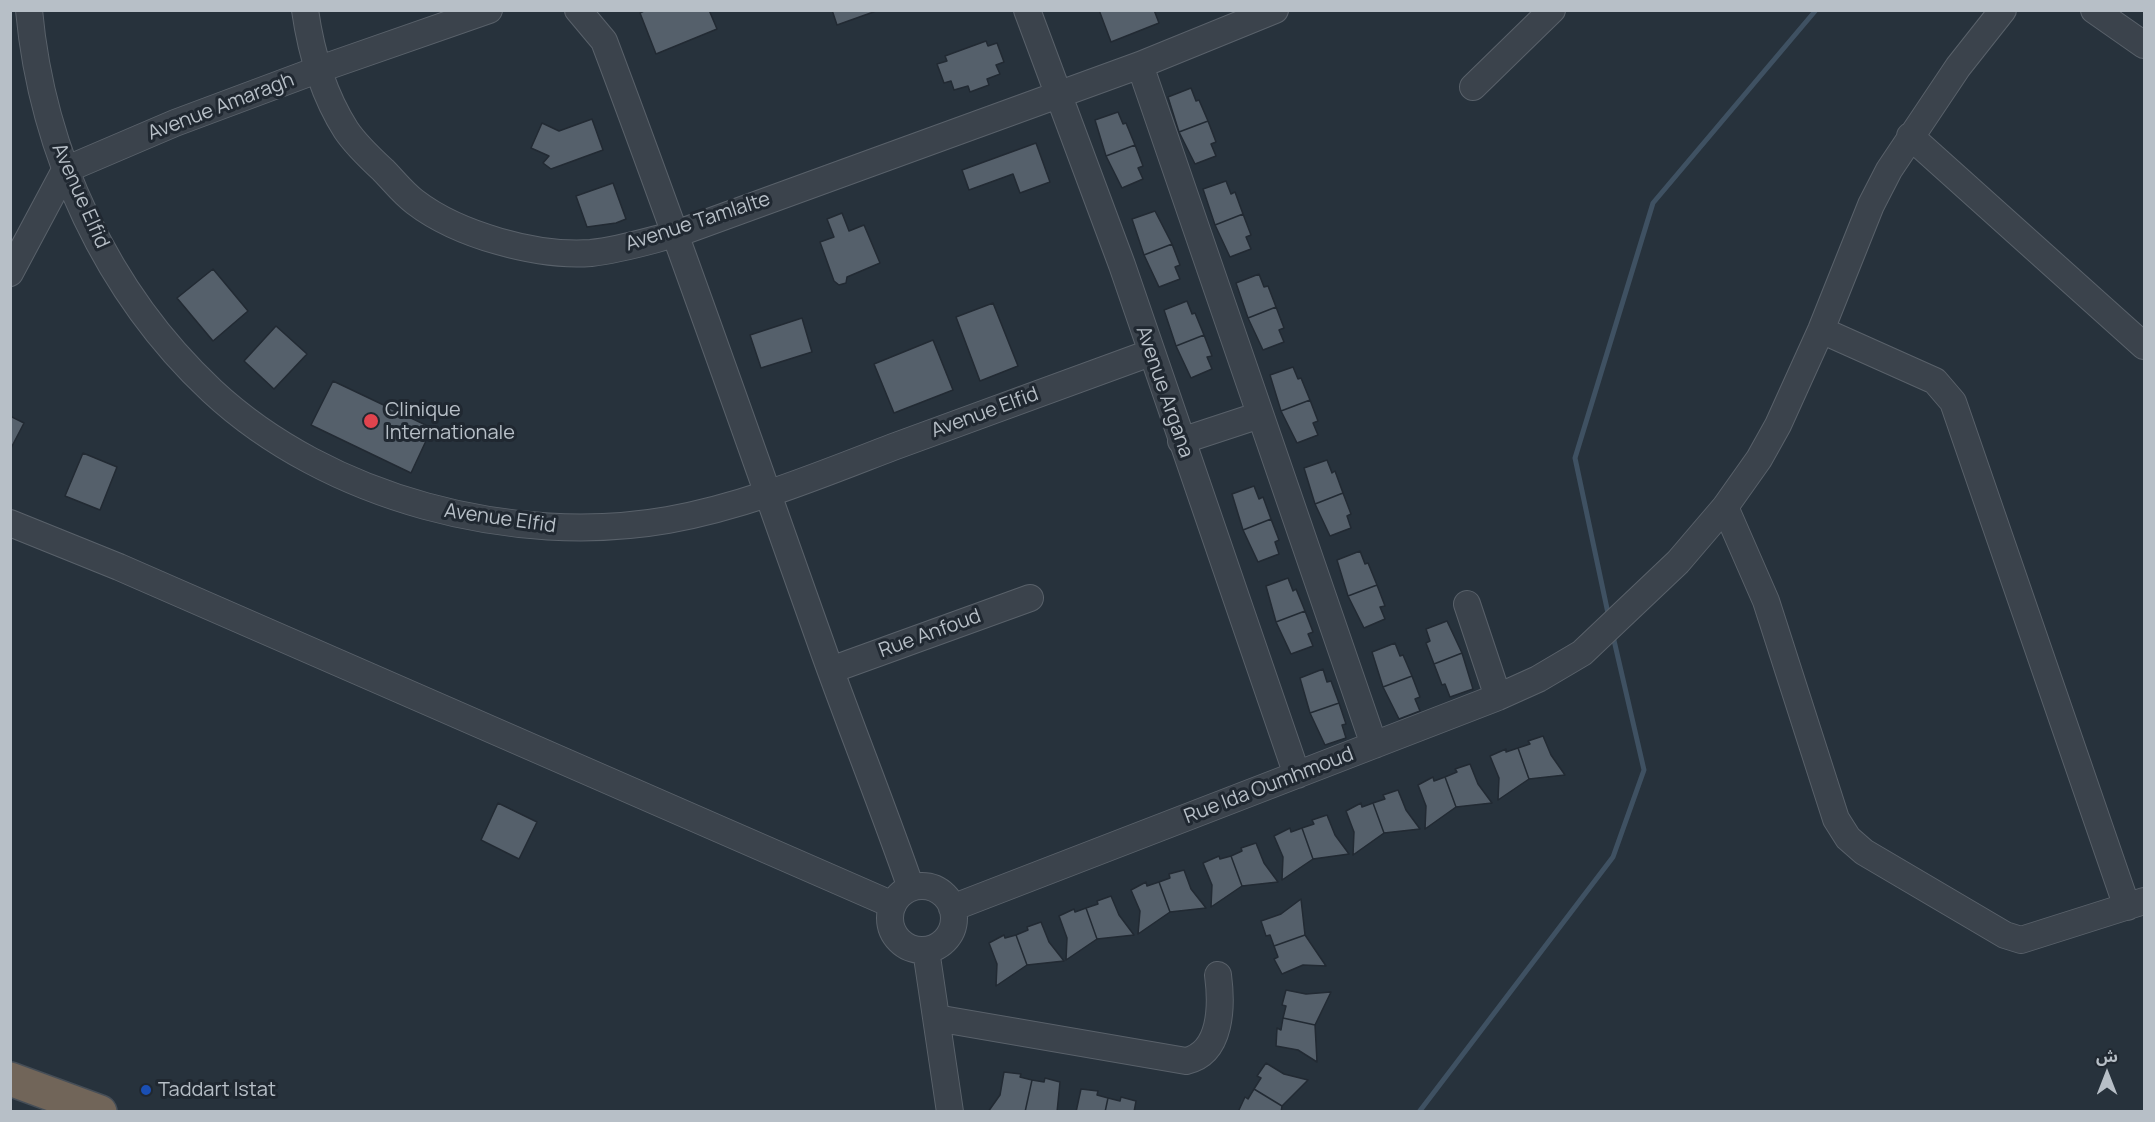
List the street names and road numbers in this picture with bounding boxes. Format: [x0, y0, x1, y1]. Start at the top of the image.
street label: Avenue Amaragh [144, 68, 298, 146]
street label: Avenue Elfid [46, 140, 114, 252]
street label: Avenue Tamlalte [623, 187, 773, 257]
street label: Avenue Argana [1130, 323, 1198, 461]
street label: Avenue Elfid [928, 382, 1042, 444]
street label: Avenue Elfid [443, 499, 557, 539]
street label: Rue Anfoud [876, 604, 984, 664]
street label: Rue Ida Oumhmoud [1181, 743, 1357, 829]

